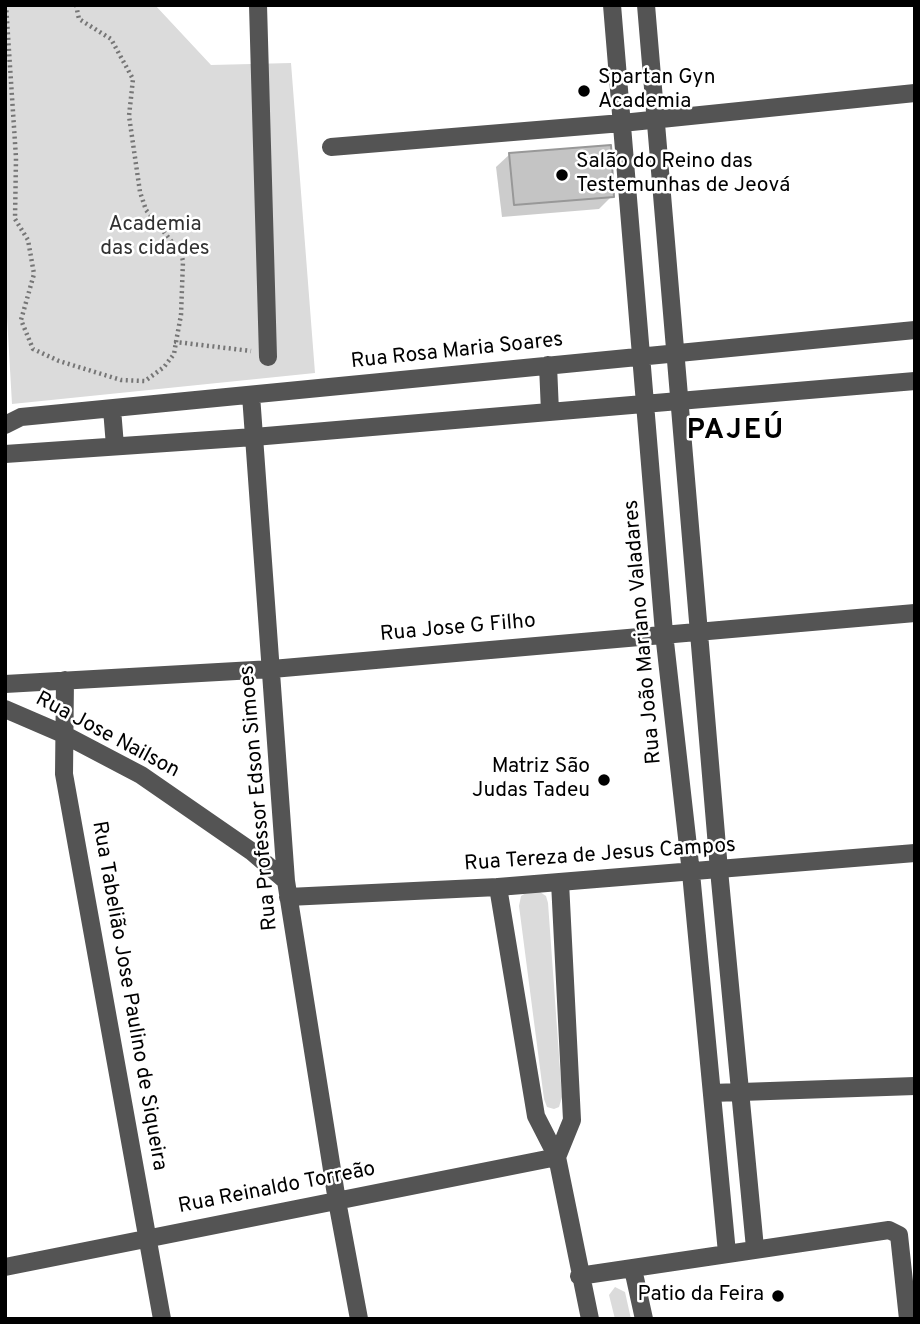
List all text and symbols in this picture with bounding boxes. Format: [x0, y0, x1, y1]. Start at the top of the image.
place label: Spartan Gyn Academia [598, 66, 716, 116]
marker: Spartan Gyn Academia [576, 83, 592, 99]
place label: Salão do Reino das Testemunhas de Jeová [576, 150, 790, 200]
marker: Salão do Reino das Testemunhas de Jeová [554, 167, 570, 183]
park label: Academia das cidades [100, 213, 210, 263]
street label: Rua Rosa Maria Soares [350, 328, 564, 376]
district label: PAJEÚ [687, 415, 785, 449]
street label: Rua João Mariano Valadares [620, 499, 668, 765]
street label: Rua Jose G Filho [379, 610, 537, 648]
street label: Rua Professor Edson Simoes [236, 664, 284, 932]
street label: Rua Jose Nailson [31, 687, 183, 785]
place label: Matriz São Judas Tadeu [472, 755, 590, 805]
marker: Matriz São Judas Tadeu [596, 772, 612, 788]
street label: Rua Tabelião Jose Paulino de Siqueira [85, 819, 171, 1173]
street label: Rua Tereza de Jesus Campos [463, 834, 737, 878]
street label: Rua Reinaldo Torreão [176, 1158, 378, 1220]
place label: Patio da Feira [638, 1283, 764, 1309]
marker: Patio da Feira [770, 1288, 786, 1304]

